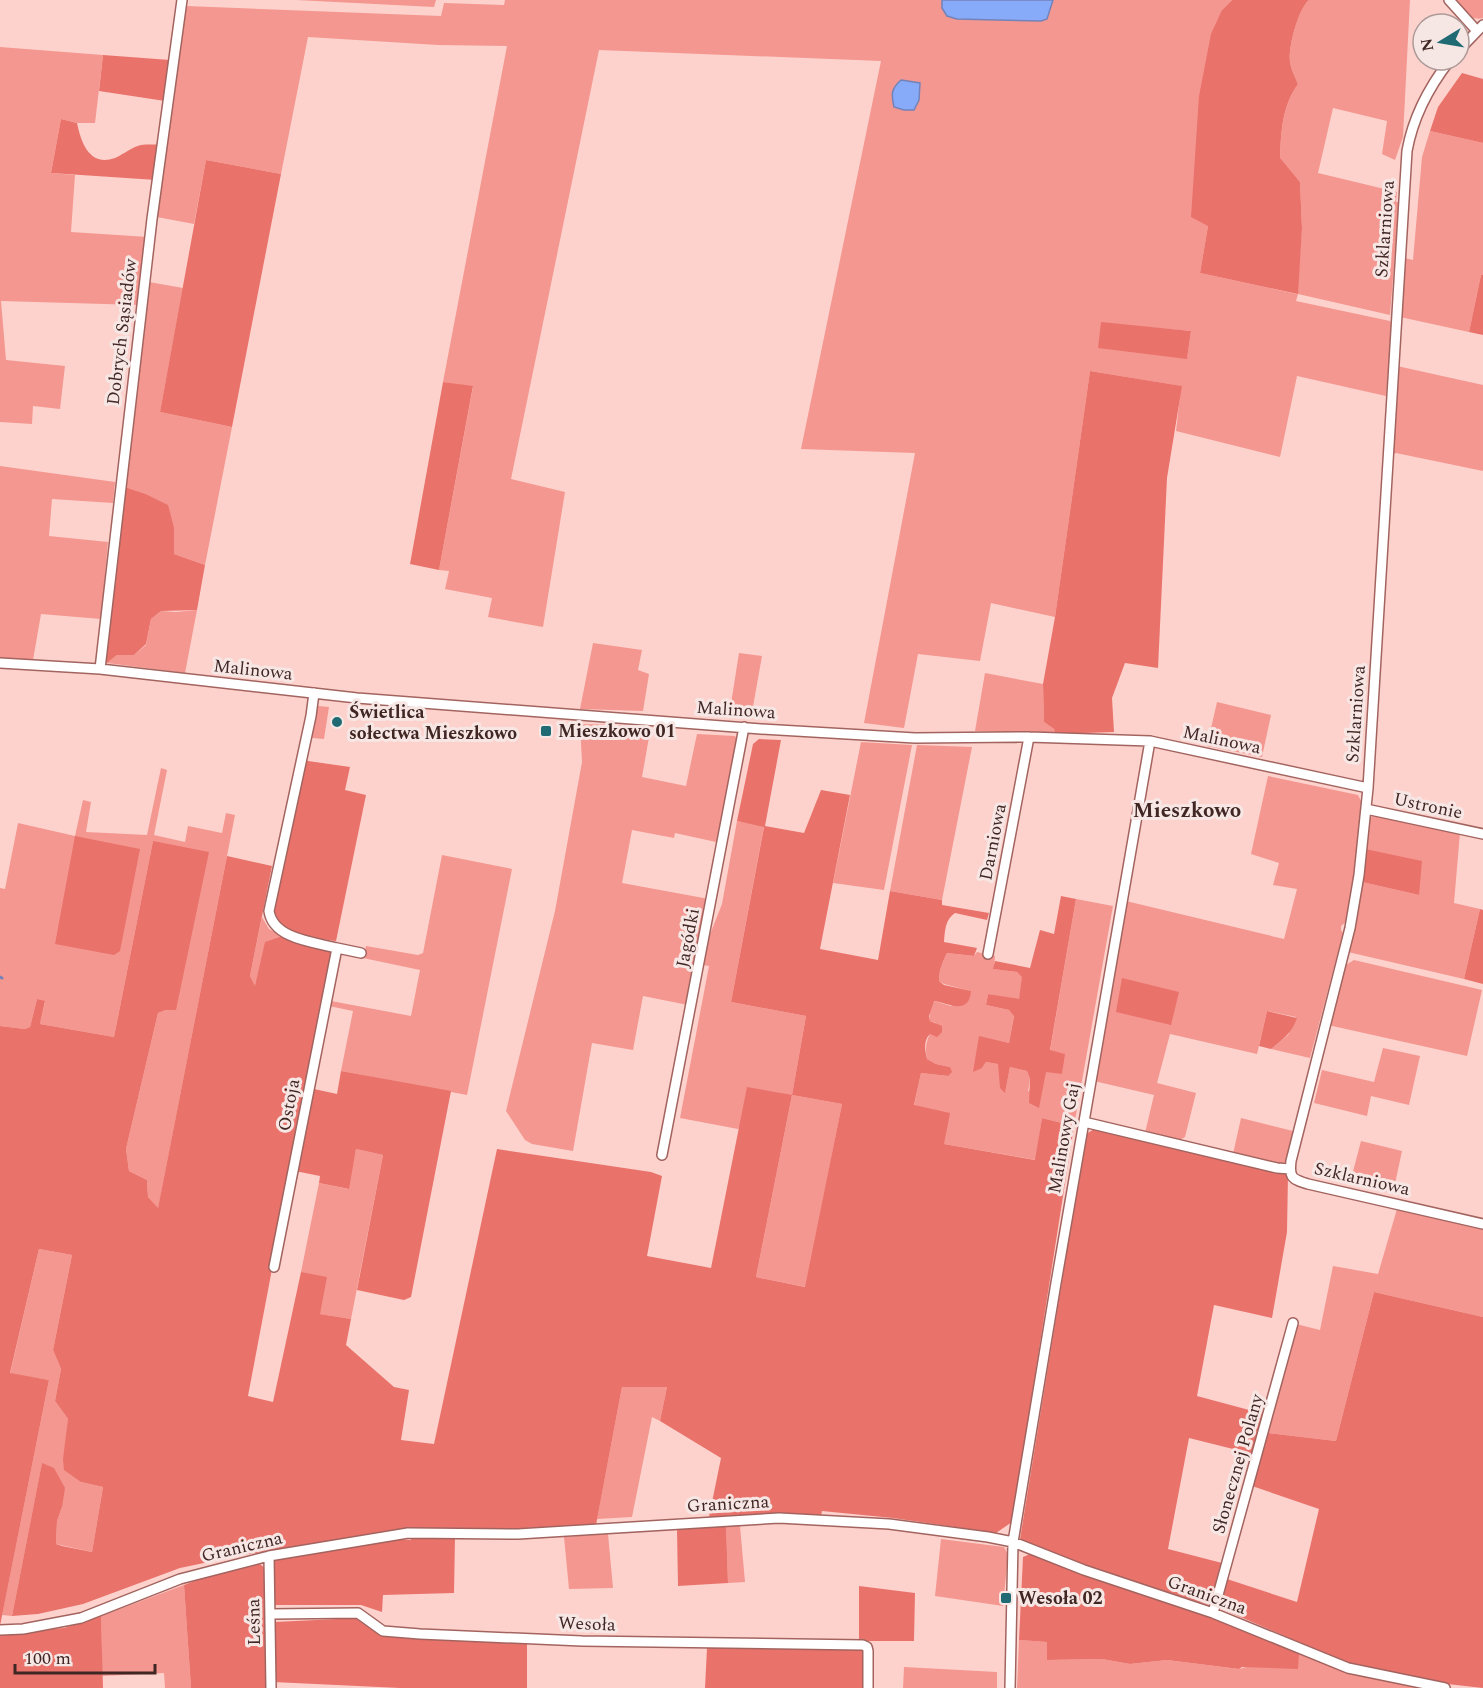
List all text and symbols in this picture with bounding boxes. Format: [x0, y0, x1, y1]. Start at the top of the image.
north arrow [1411, 12, 1471, 72]
text: N [1414, 36, 1440, 53]
street label: Szklarniowa [1368, 179, 1402, 279]
street label: Dobrych Sąsiadów [100, 257, 144, 407]
street label: Malinowa [212, 652, 294, 688]
street label: Szklarniowa [1339, 664, 1373, 764]
street label: Malinowa [695, 694, 777, 726]
place label: Świetlica sołectwa Mieszkowo [349, 699, 517, 747]
marker: Świetlica sołectwa Mieszkowo [330, 715, 344, 729]
place label: Mieszkowo 01 [558, 718, 676, 745]
street label: Malinowa [1180, 719, 1264, 762]
marker: Mieszkowo 01 [539, 724, 553, 738]
street label: Ustronie [1391, 786, 1465, 826]
district label: Mieszkowo [1133, 795, 1241, 827]
street label: Darniowa [972, 801, 1014, 883]
street label: Jagódki [669, 906, 707, 970]
street label: Ostoja [271, 1076, 307, 1133]
street label: Malinowy Gaj [1041, 1080, 1087, 1196]
street label: Szklarniowa [1311, 1155, 1413, 1203]
street label: Słonecznej Polany [1205, 1390, 1271, 1537]
street label: Graniczna [686, 1488, 770, 1520]
street label: Graniczna [199, 1525, 285, 1569]
street label: Graniczna [1164, 1568, 1251, 1622]
place label: Wesoła 02 [1018, 1585, 1103, 1612]
marker: Wesoła 02 [999, 1591, 1013, 1605]
street label: Leśna [240, 1598, 268, 1646]
street label: Wesoła [558, 1610, 616, 1639]
scale bar [15, 1637, 154, 1675]
text: 100 m [24, 1645, 71, 1672]

